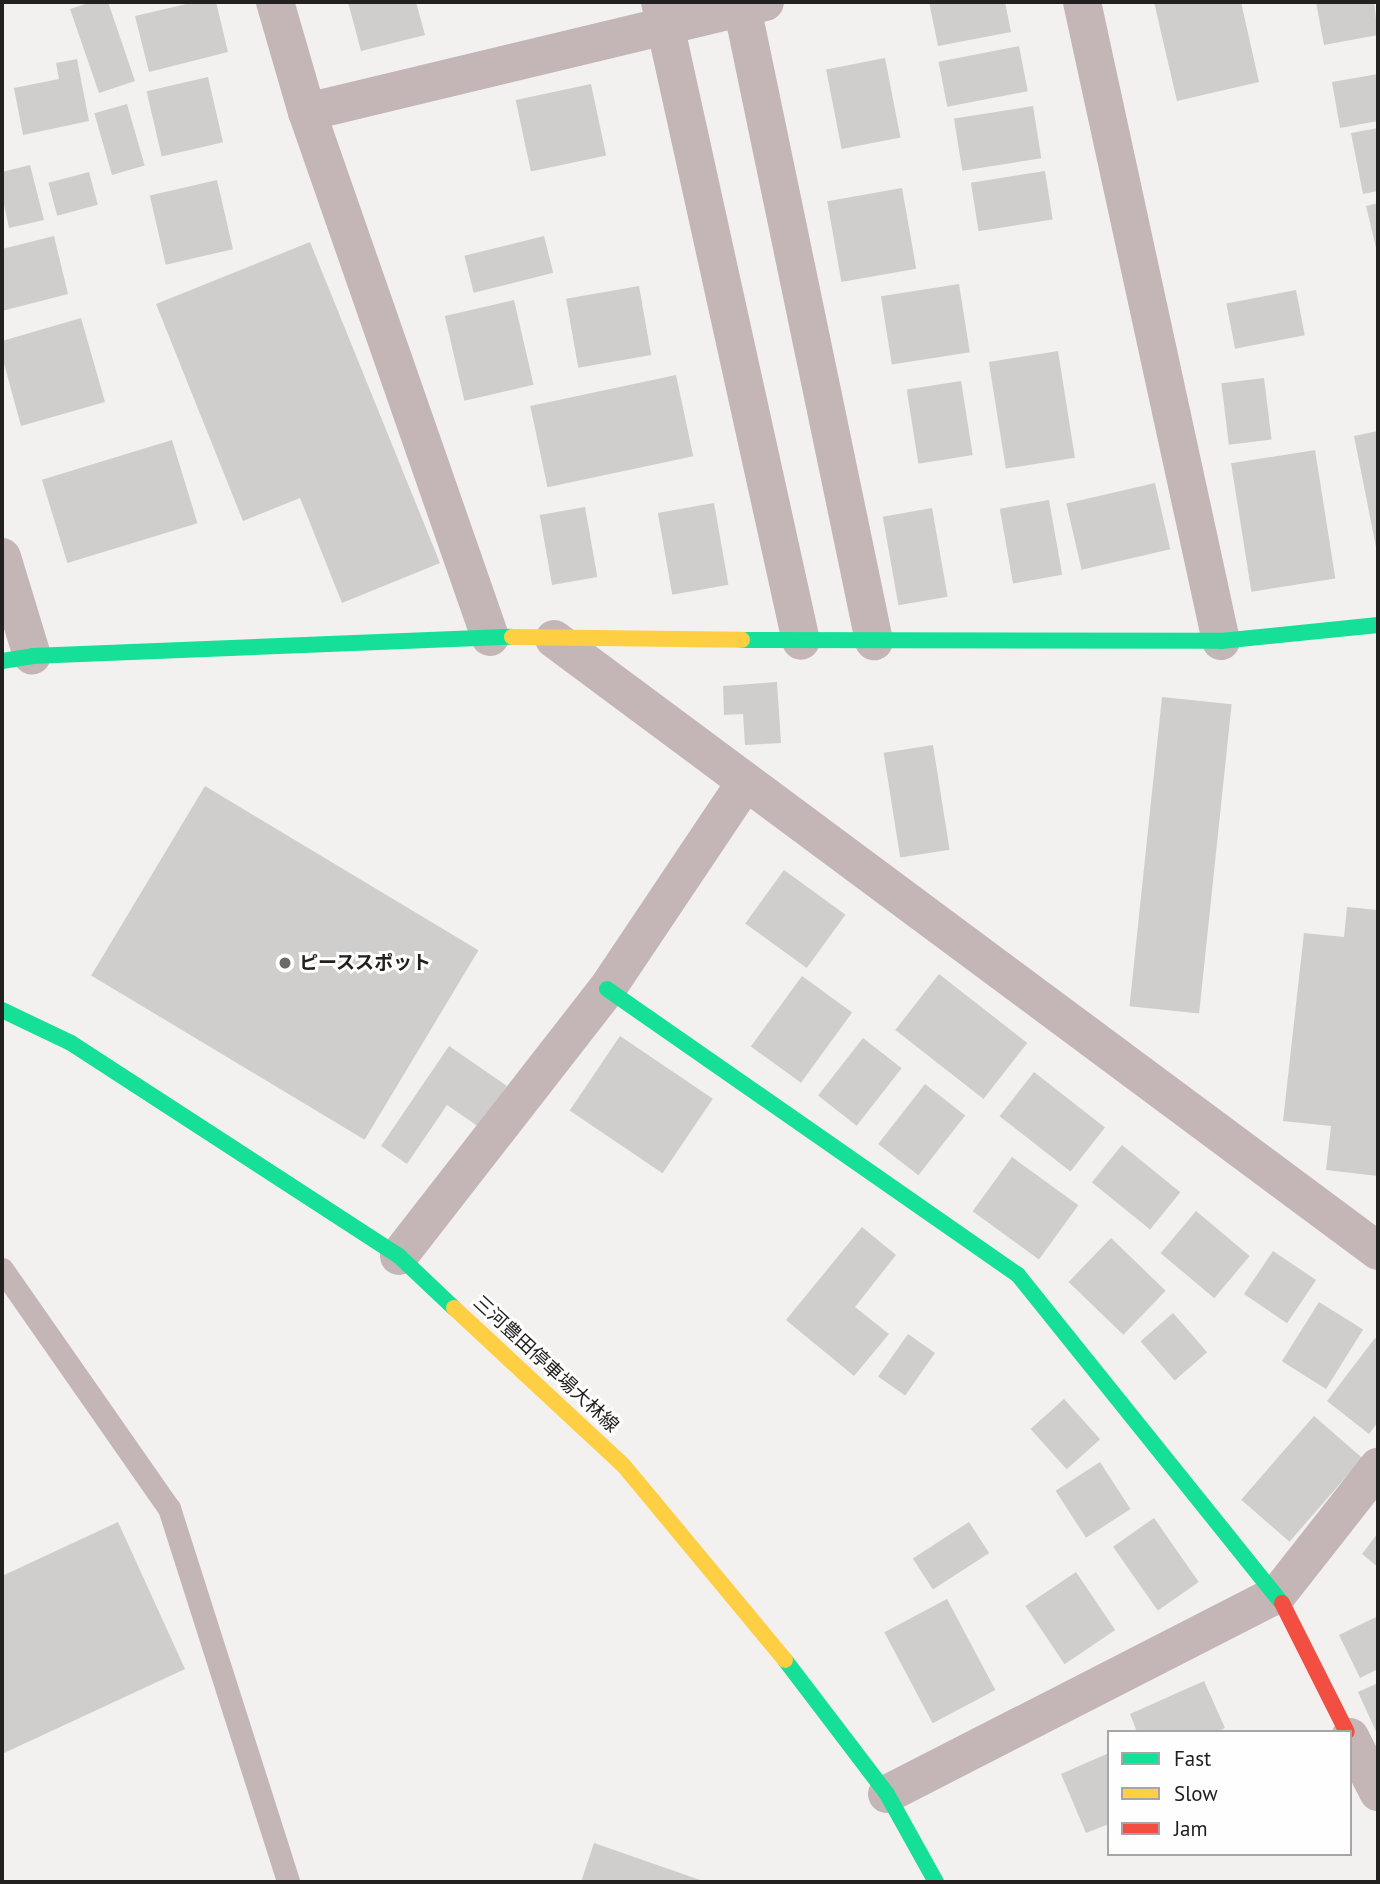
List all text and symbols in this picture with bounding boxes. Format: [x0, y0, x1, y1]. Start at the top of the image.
place label: ピーススポット [299, 952, 432, 974]
marker: ピーススポット [277, 955, 293, 971]
street label: 三河豊田停車場大林線 [469, 1291, 623, 1437]
legend [1107, 1730, 1352, 1856]
text: Fast [1174, 1745, 1211, 1772]
text: Slow [1174, 1780, 1218, 1807]
text: Jam [1174, 1815, 1208, 1842]

